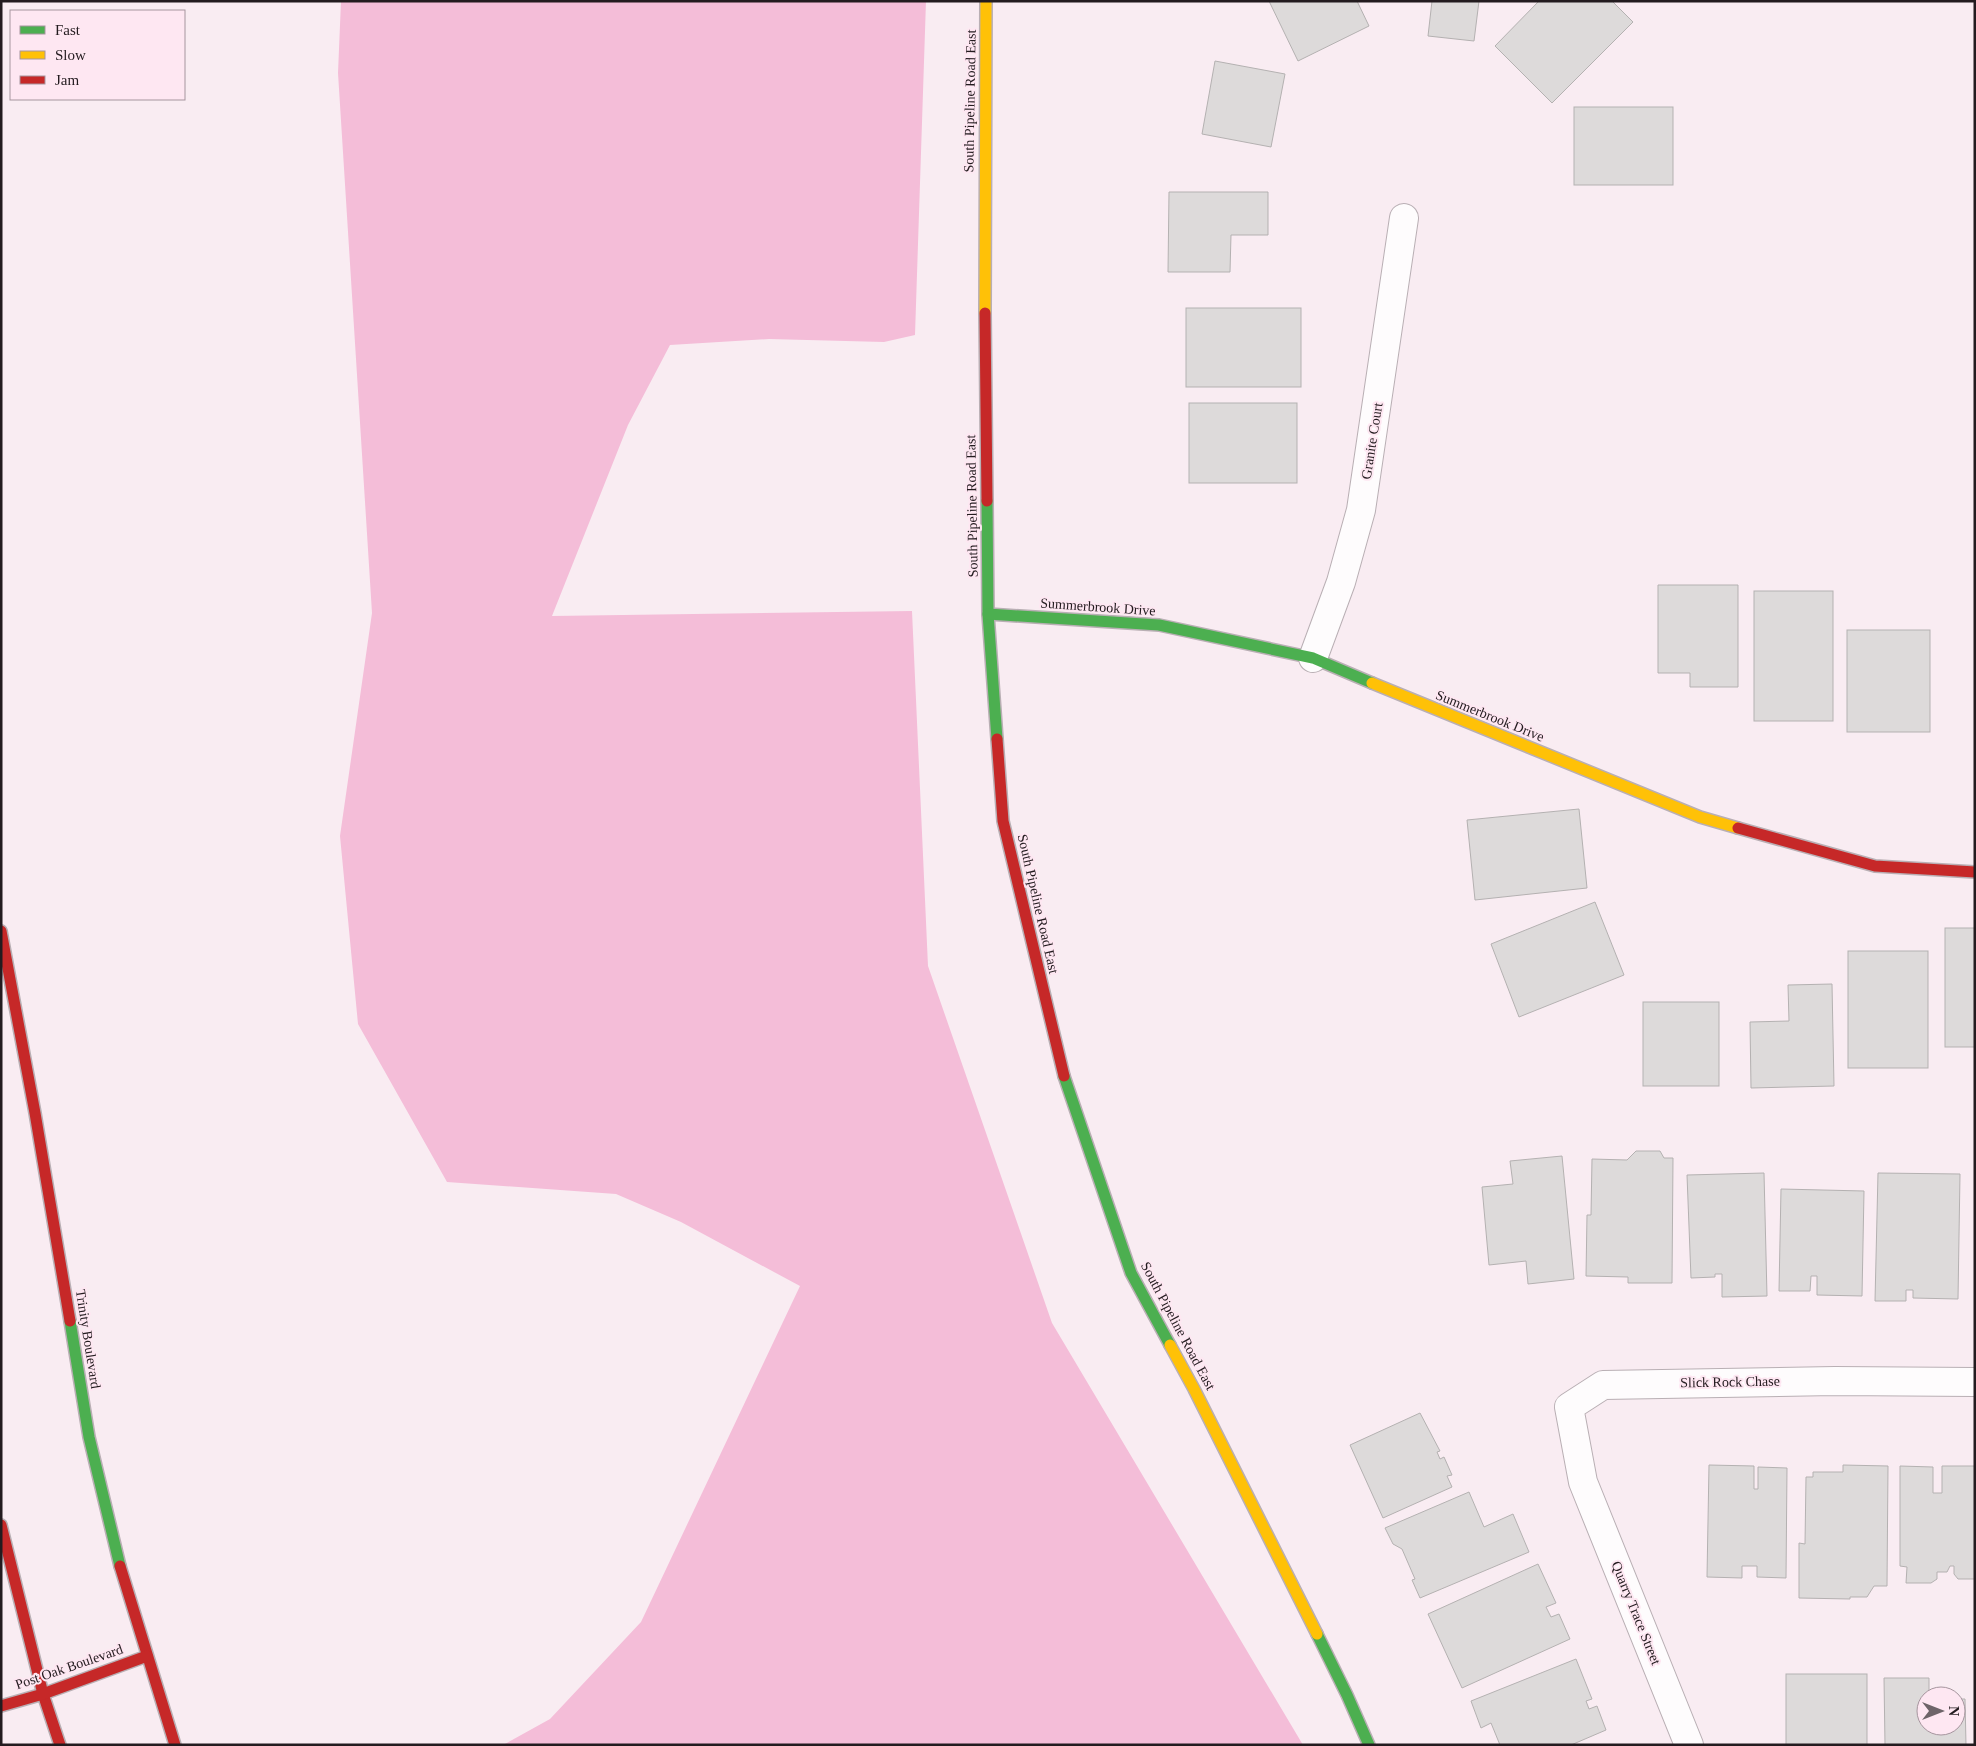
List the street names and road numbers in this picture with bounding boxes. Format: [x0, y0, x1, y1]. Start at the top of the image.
street label: South Pipeline Road East [961, 29, 979, 172]
street label: Granite Court [1359, 402, 1385, 480]
street label: South Pipeline Road East [963, 434, 981, 577]
street label: Summerbrook Drive [1040, 595, 1156, 619]
street label: Summerbrook Drive [1434, 687, 1546, 745]
street label: South Pipeline Road East [1015, 833, 1061, 975]
street label: South Pipeline Road East [1138, 1259, 1218, 1393]
street label: Trinity Boulevard [73, 1288, 103, 1390]
street label: Slick Rock Chase [1680, 1374, 1780, 1390]
street label: Quarry Trace Street [1608, 1559, 1664, 1667]
street label: Post Oak Boulevard [13, 1642, 125, 1692]

